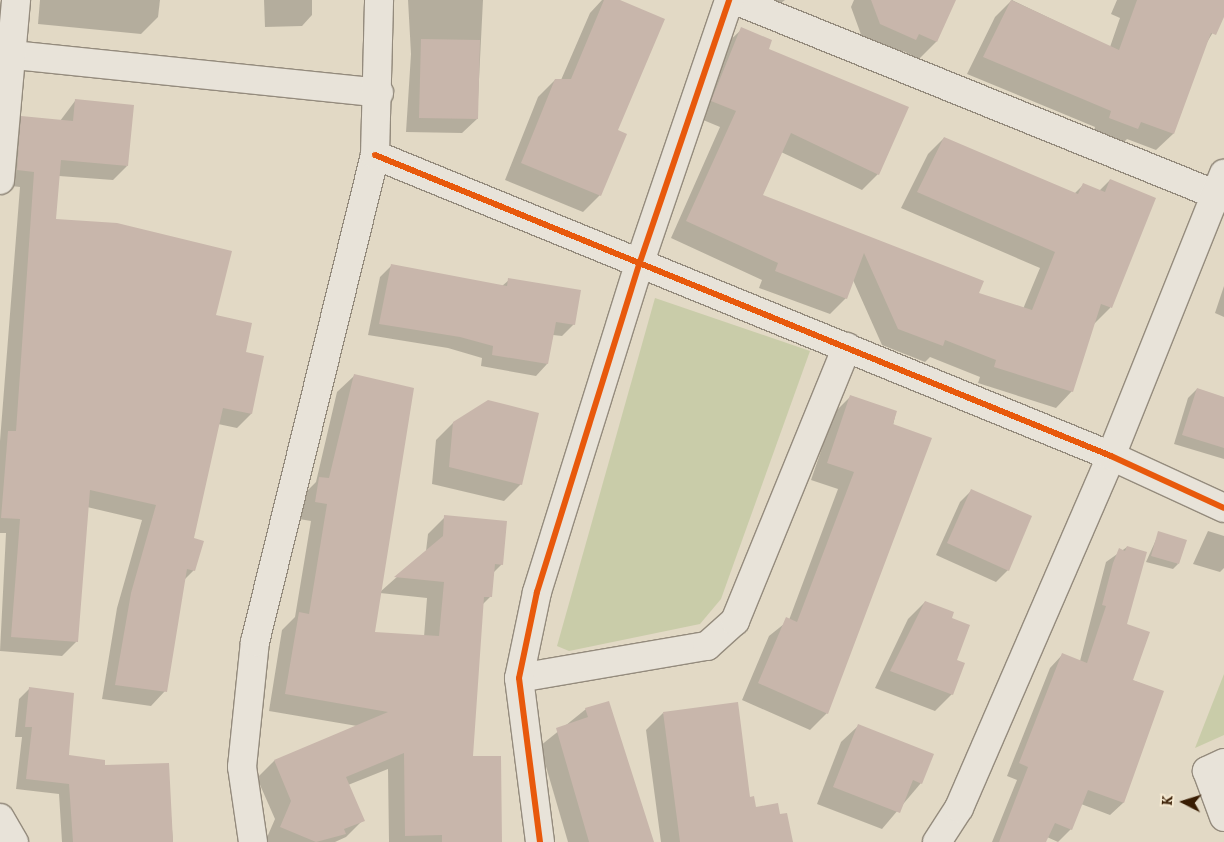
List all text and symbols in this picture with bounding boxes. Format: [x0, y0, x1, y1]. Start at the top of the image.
north arrow [1159, 777, 1209, 827]
text: K [1159, 795, 1178, 807]

